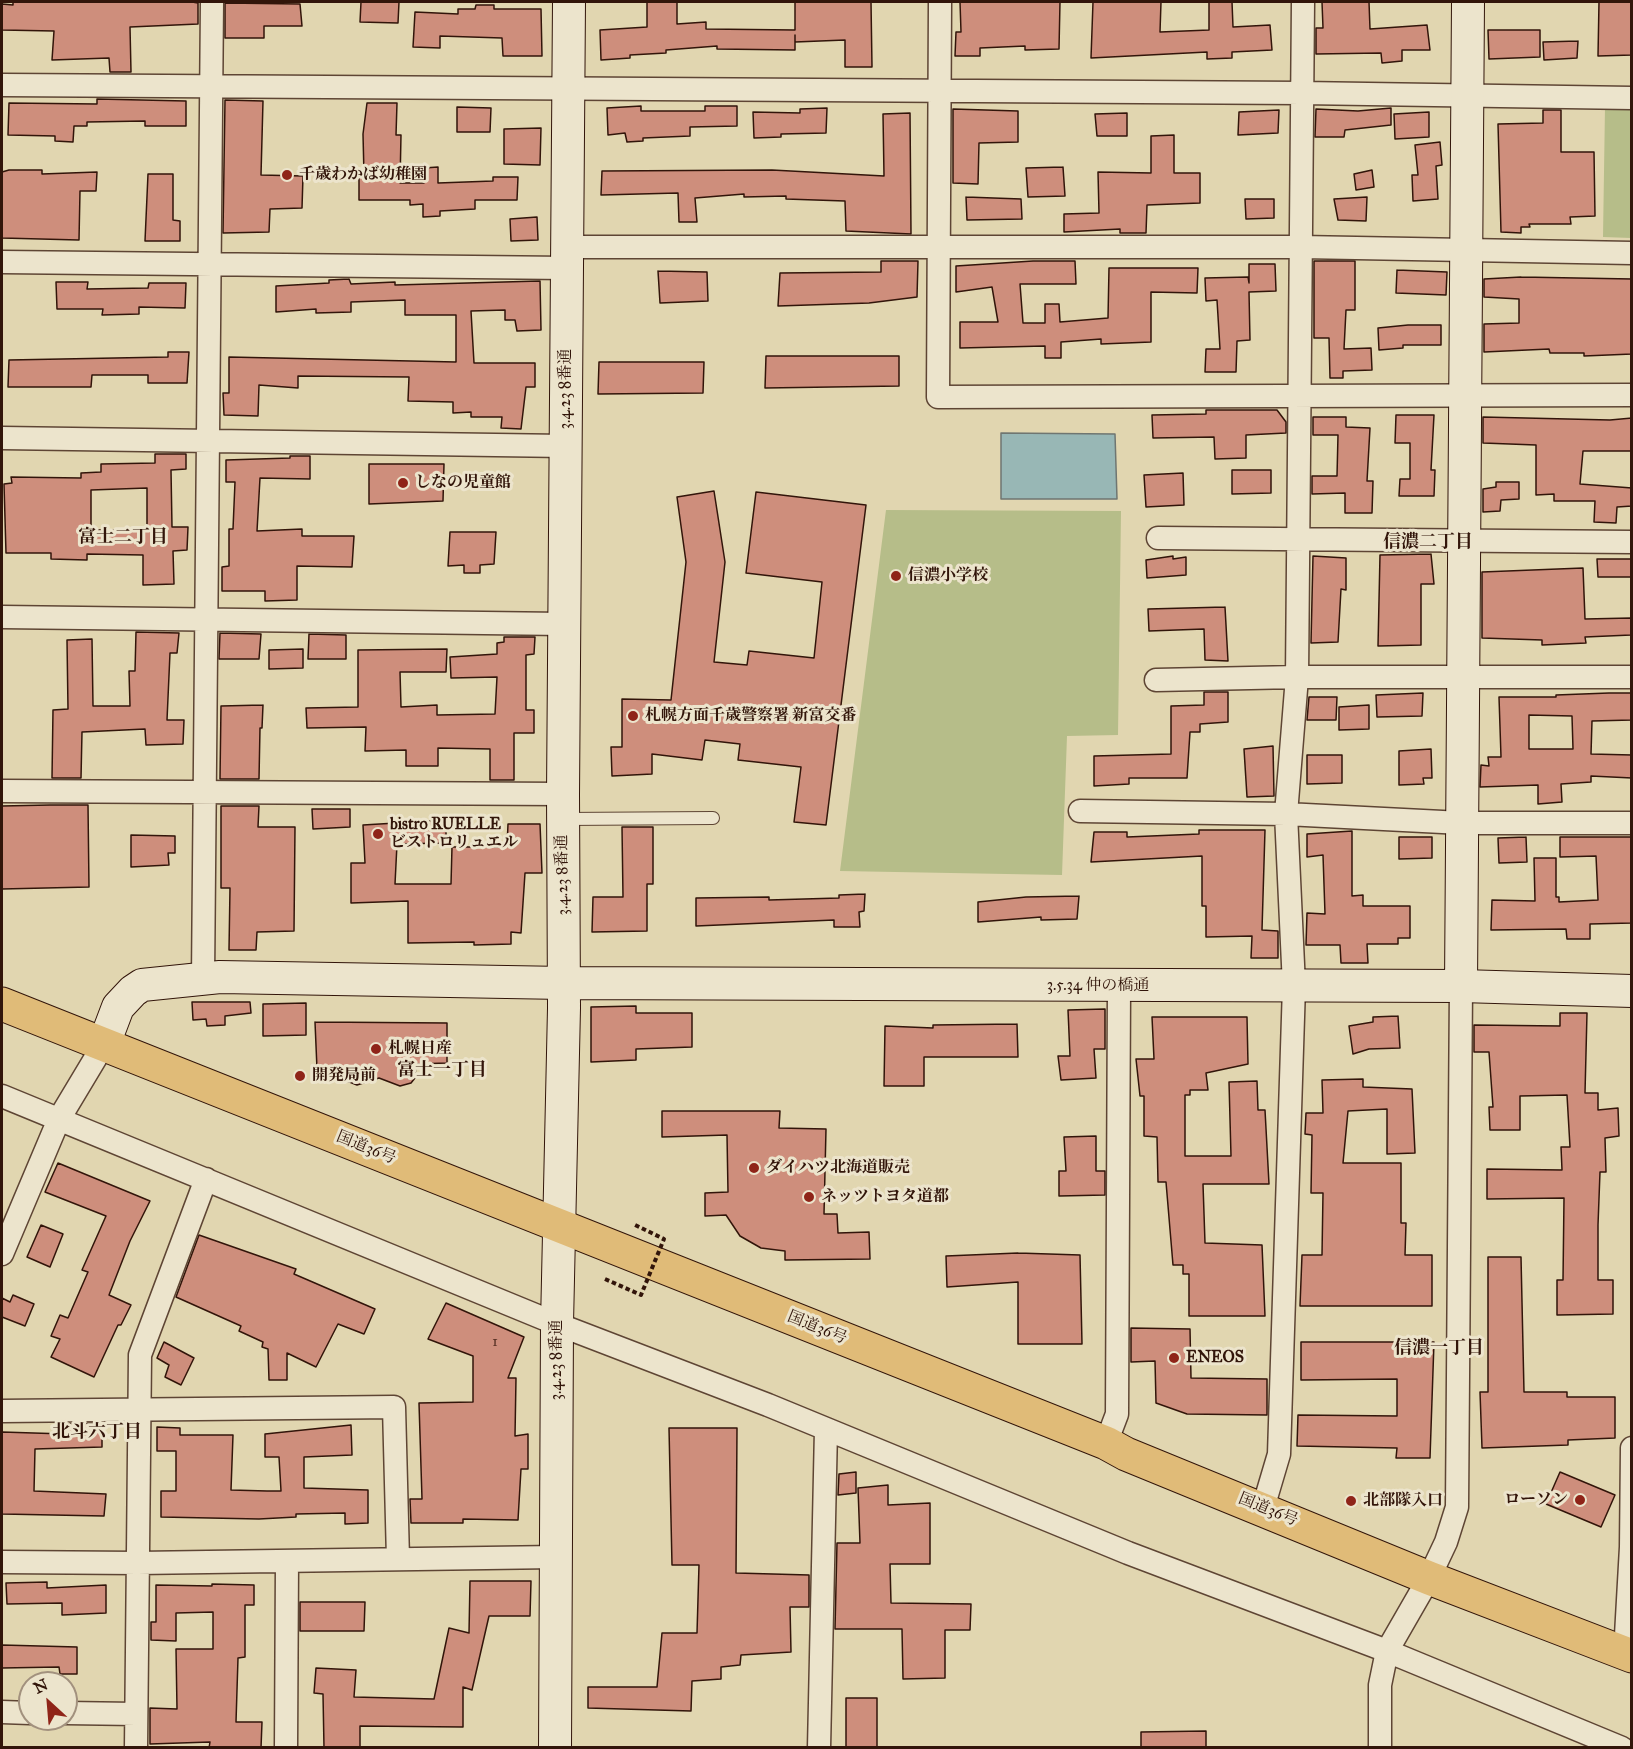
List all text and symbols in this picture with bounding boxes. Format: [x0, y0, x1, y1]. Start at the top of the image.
place label: 千歳わかば幼稚園 [299, 165, 427, 185]
marker: 千歳わかば幼稚園 [280, 168, 294, 182]
street label: 3.4.23 8番通 [556, 349, 576, 429]
place label: しなの児童館 [415, 473, 511, 493]
marker: しなの児童館 [396, 476, 410, 490]
district label: 富士二丁目 [78, 527, 168, 549]
district label: 信濃二丁目 [1383, 532, 1473, 554]
place label: 信濃小学校 [908, 566, 988, 586]
marker: 信濃小学校 [889, 569, 903, 583]
place label: 札幌方面千歳警察署 新富交番 [645, 706, 856, 726]
marker: 札幌方面千歳警察署 新富交番 [626, 709, 640, 723]
place label: bistro RUELLE ビストロリュエル [390, 815, 518, 853]
marker: bistro RUELLE ビストロリュエル [371, 827, 385, 841]
street label: 3.4.23 8番通 [553, 834, 573, 916]
street label: 3.5.34 仲の橋通 [1047, 976, 1149, 996]
place label: 札幌日産 [388, 1039, 452, 1059]
marker: 札幌日産 [369, 1042, 383, 1056]
district label: 富士一丁目 [397, 1060, 487, 1082]
place label: 開発局前 [312, 1066, 376, 1086]
marker: 開発局前 [293, 1069, 307, 1083]
street label: 国道36号 [333, 1127, 399, 1169]
place label: ダイハツ北海道販売 [766, 1158, 910, 1178]
marker: ダイハツ北海道販売 [747, 1161, 761, 1175]
place label: ネッツトヨタ道都 [821, 1187, 949, 1207]
marker: ネッツトヨタ道都 [802, 1190, 816, 1204]
street label: 国道36号 [784, 1307, 850, 1349]
street label: 3.4.23 8番通 [547, 1320, 567, 1400]
house number: 1 [492, 1335, 498, 1351]
district label: 信濃一丁目 [1394, 1338, 1484, 1360]
place label: ENEOS [1186, 1348, 1244, 1368]
marker: ENEOS [1167, 1351, 1181, 1365]
district label: 北斗六丁目 [52, 1422, 142, 1444]
street label: 国道36号 [1235, 1489, 1301, 1531]
place label: ローソン [1504, 1490, 1568, 1510]
place label: 北部隊入口 [1363, 1491, 1443, 1511]
marker: ローソン [1573, 1493, 1587, 1507]
marker: 北部隊入口 [1344, 1494, 1358, 1508]
north arrow [18, 1671, 78, 1731]
text: N [30, 1675, 51, 1698]

